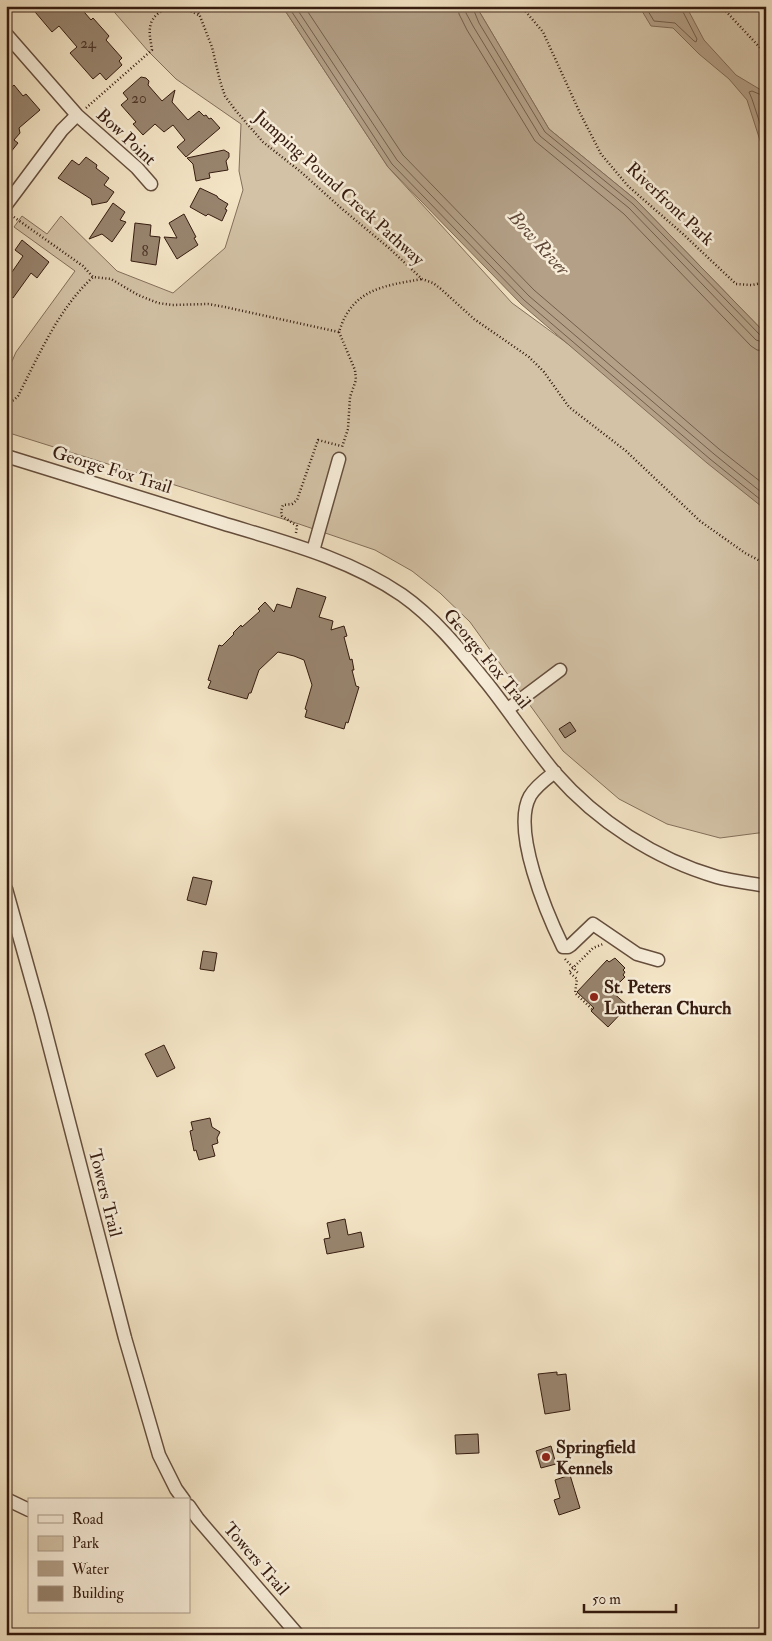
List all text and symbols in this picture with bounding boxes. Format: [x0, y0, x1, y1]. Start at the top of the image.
house number: 24 [80, 34, 97, 53]
house number: 20 [131, 89, 147, 108]
street label: Bow Point [91, 103, 161, 171]
street label: Jumping Pound Creek Pathway [248, 105, 430, 271]
street label: Riverfront Park [621, 157, 719, 251]
water label: Bow River [503, 205, 575, 281]
house number: 8 [141, 242, 149, 261]
street label: George Fox Trail [49, 441, 175, 499]
street label: George Fox Trail [438, 604, 536, 714]
place label: St. Peters Lutheran Church [604, 976, 732, 1020]
marker: St. Peters Lutheran Church [588, 991, 600, 1003]
street label: Towers Trail [83, 1147, 127, 1240]
place label: Springfield Kennels [556, 1436, 636, 1480]
marker: Springfield Kennels [540, 1451, 552, 1463]
legend [28, 1498, 190, 1614]
text: Road [72, 1510, 104, 1529]
street label: Towers Trail [218, 1518, 294, 1601]
text: Park [72, 1534, 99, 1553]
text: Water [71, 1560, 109, 1579]
scale bar [584, 1581, 677, 1613]
text: Building [72, 1584, 124, 1603]
text: 50 m [592, 1590, 621, 1609]

